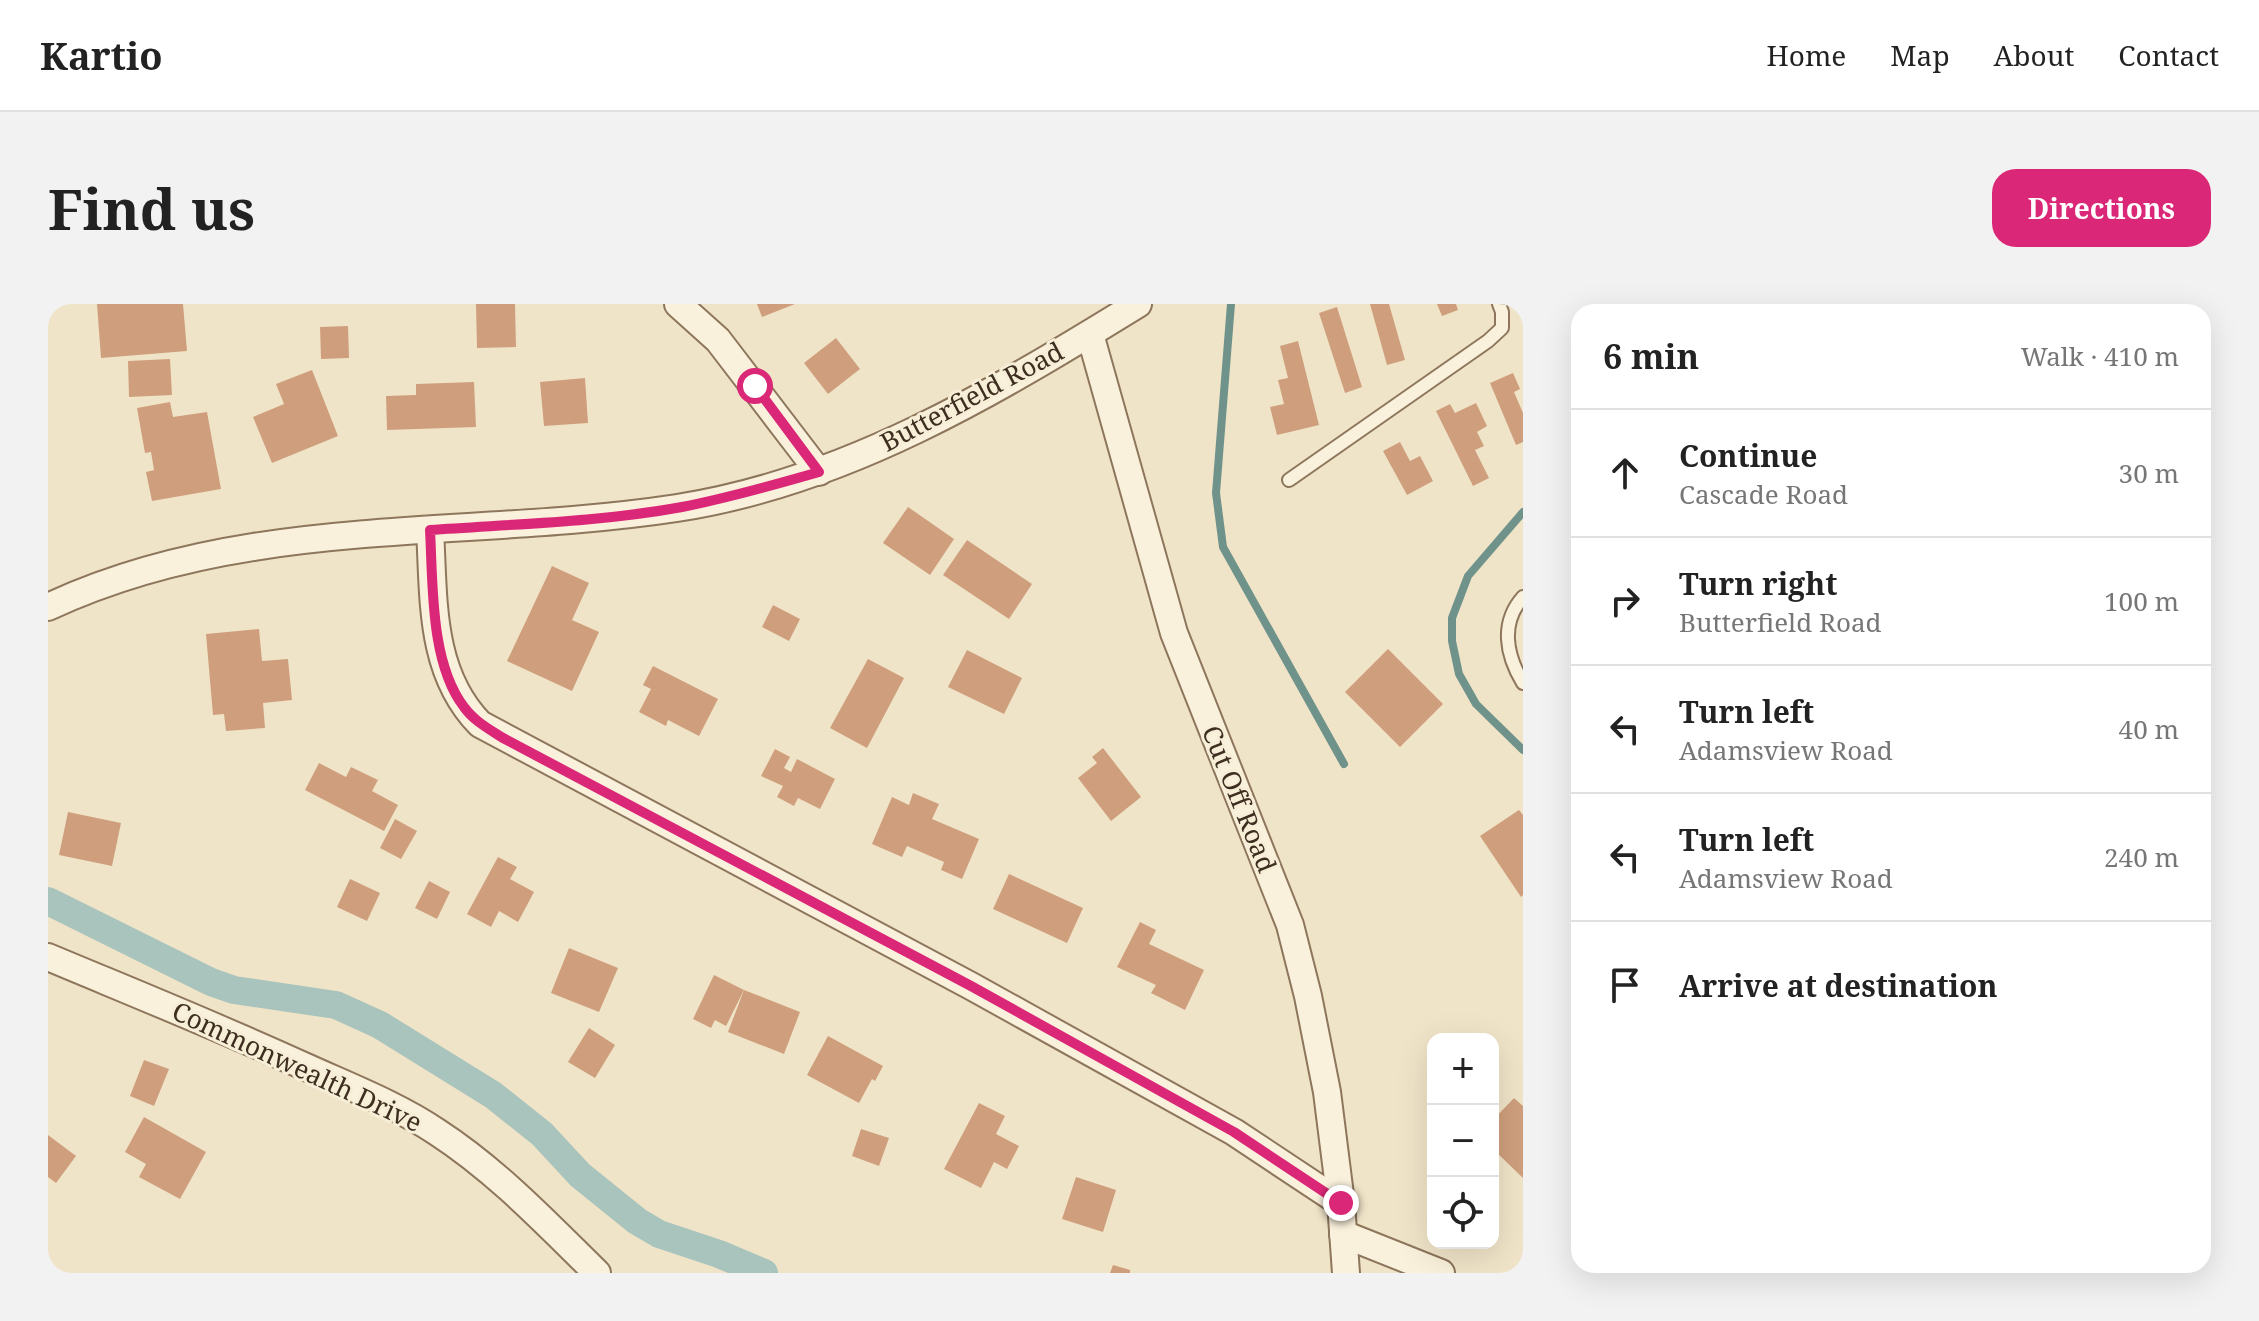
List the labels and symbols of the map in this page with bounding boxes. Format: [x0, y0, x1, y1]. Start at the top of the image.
street label: Butterfield Road [874, 333, 1069, 460]
route start [737, 368, 773, 404]
street label: Cut Off Road [1194, 720, 1286, 877]
street label: Commonwealth Drive [167, 992, 428, 1140]
route end [1323, 1185, 1359, 1221]

